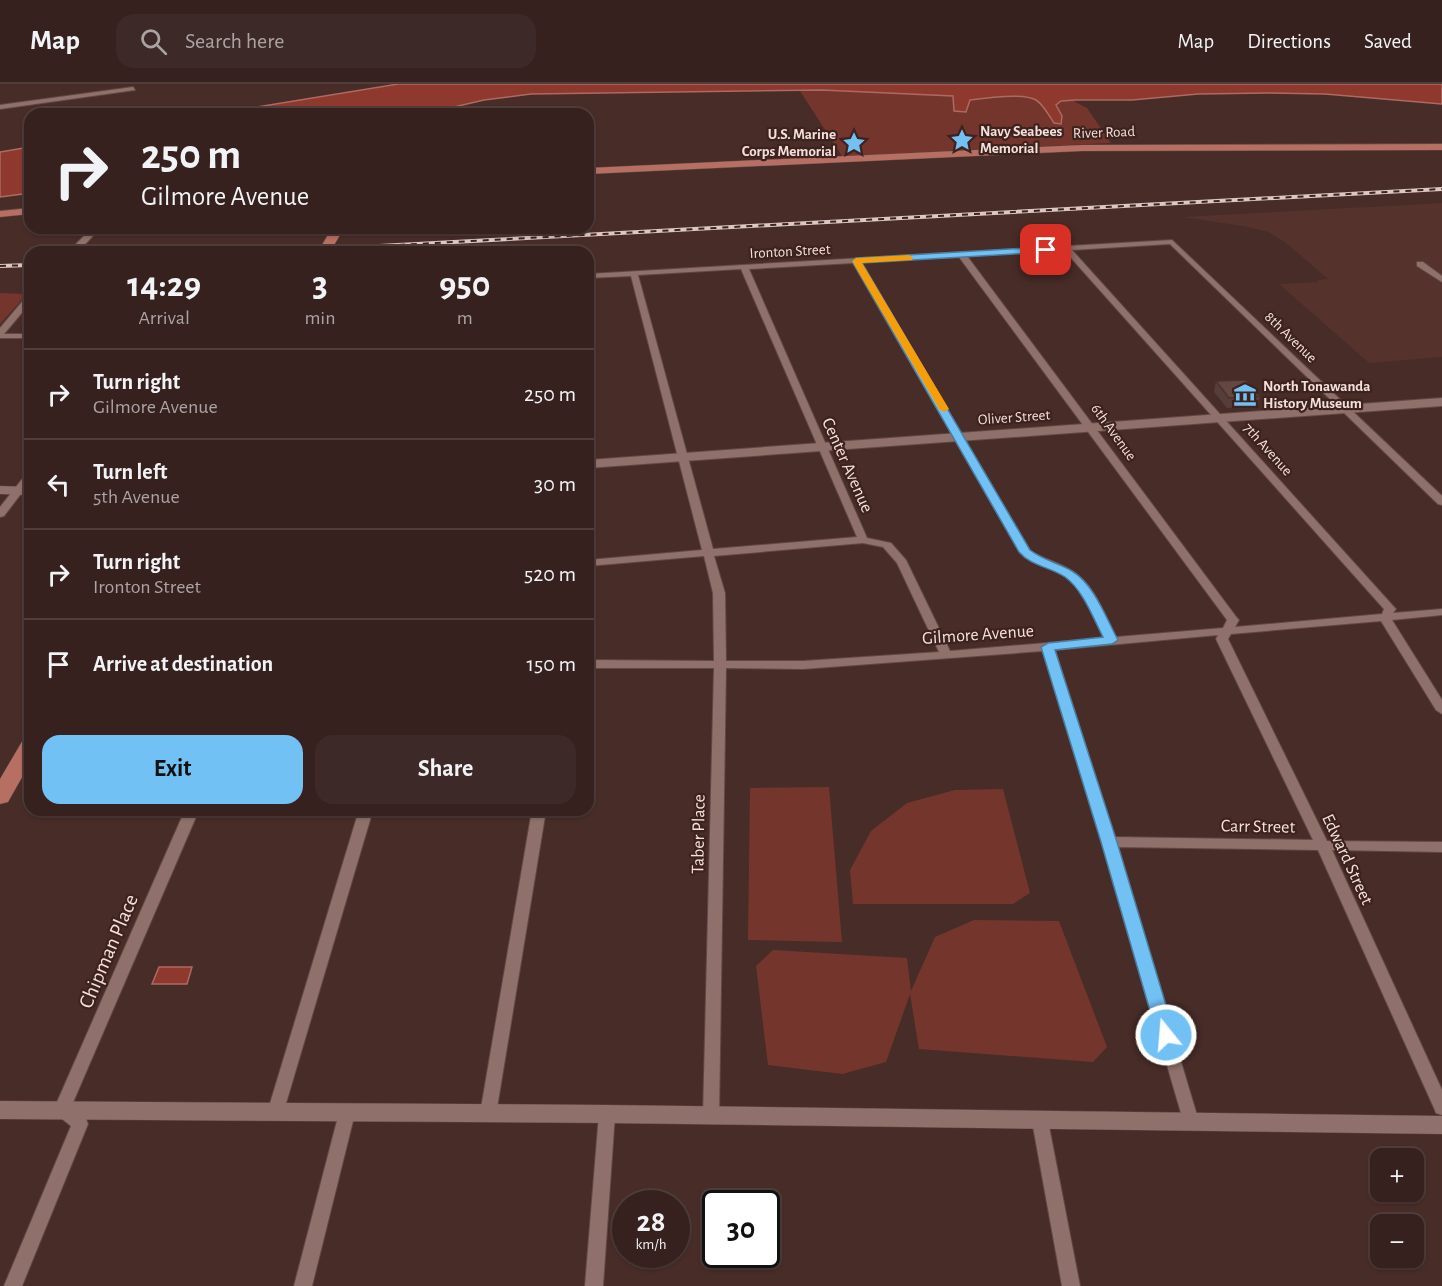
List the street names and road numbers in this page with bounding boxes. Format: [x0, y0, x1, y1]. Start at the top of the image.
street label: River Road [1073, 124, 1136, 141]
street label: Ironton Street [749, 242, 831, 261]
street label: 8th Avenue [1262, 309, 1320, 366]
street label: 6th Avenue [1088, 401, 1139, 463]
street label: Oliver Street [977, 407, 1051, 428]
street label: Center Avenue [818, 415, 876, 515]
street label: 7th Avenue [1240, 420, 1295, 479]
street label: Gilmore Avenue [921, 622, 1035, 648]
street label: Taber Place [689, 794, 709, 874]
street label: Edward Street [1318, 811, 1376, 908]
street label: Carr Street [1221, 817, 1296, 837]
street label: Chipman Place [75, 891, 142, 1011]

